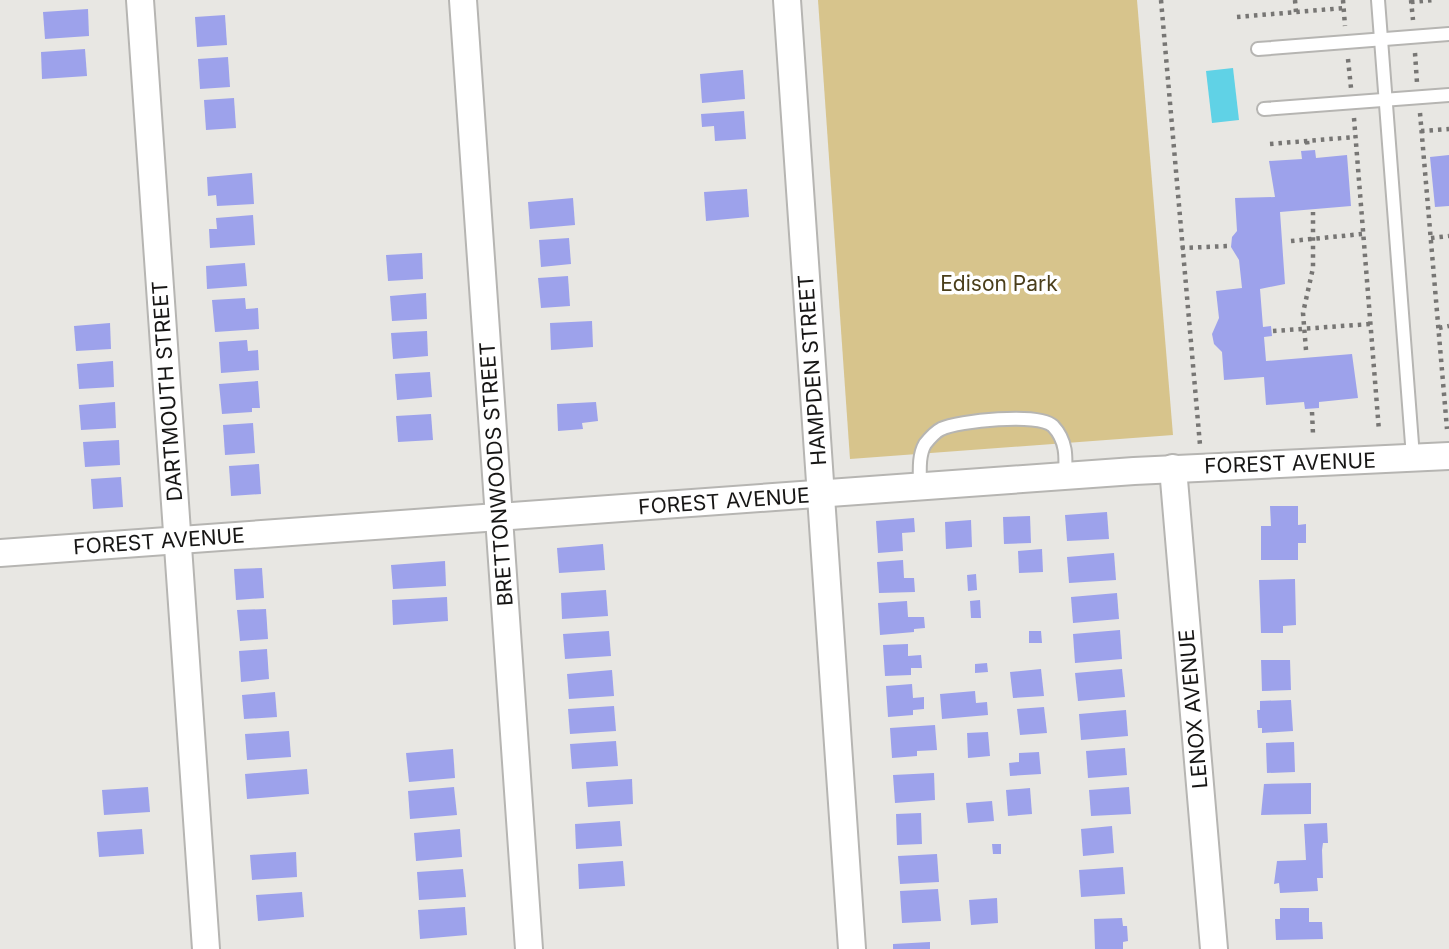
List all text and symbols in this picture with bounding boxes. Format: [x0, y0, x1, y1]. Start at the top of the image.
park label: Edison Park [940, 271, 1058, 296]
street label: HAMPDEN STREET [793, 274, 831, 466]
street label: DARTMOUTH STREET [147, 280, 187, 502]
street label: BRETTONWOODS STREET [474, 341, 518, 607]
street label: FOREST AVENUE [1204, 448, 1376, 478]
street label: FOREST AVENUE [637, 483, 811, 519]
street label: FOREST AVENUE [72, 523, 246, 559]
street label: LENOX AVENUE [1174, 628, 1212, 790]

